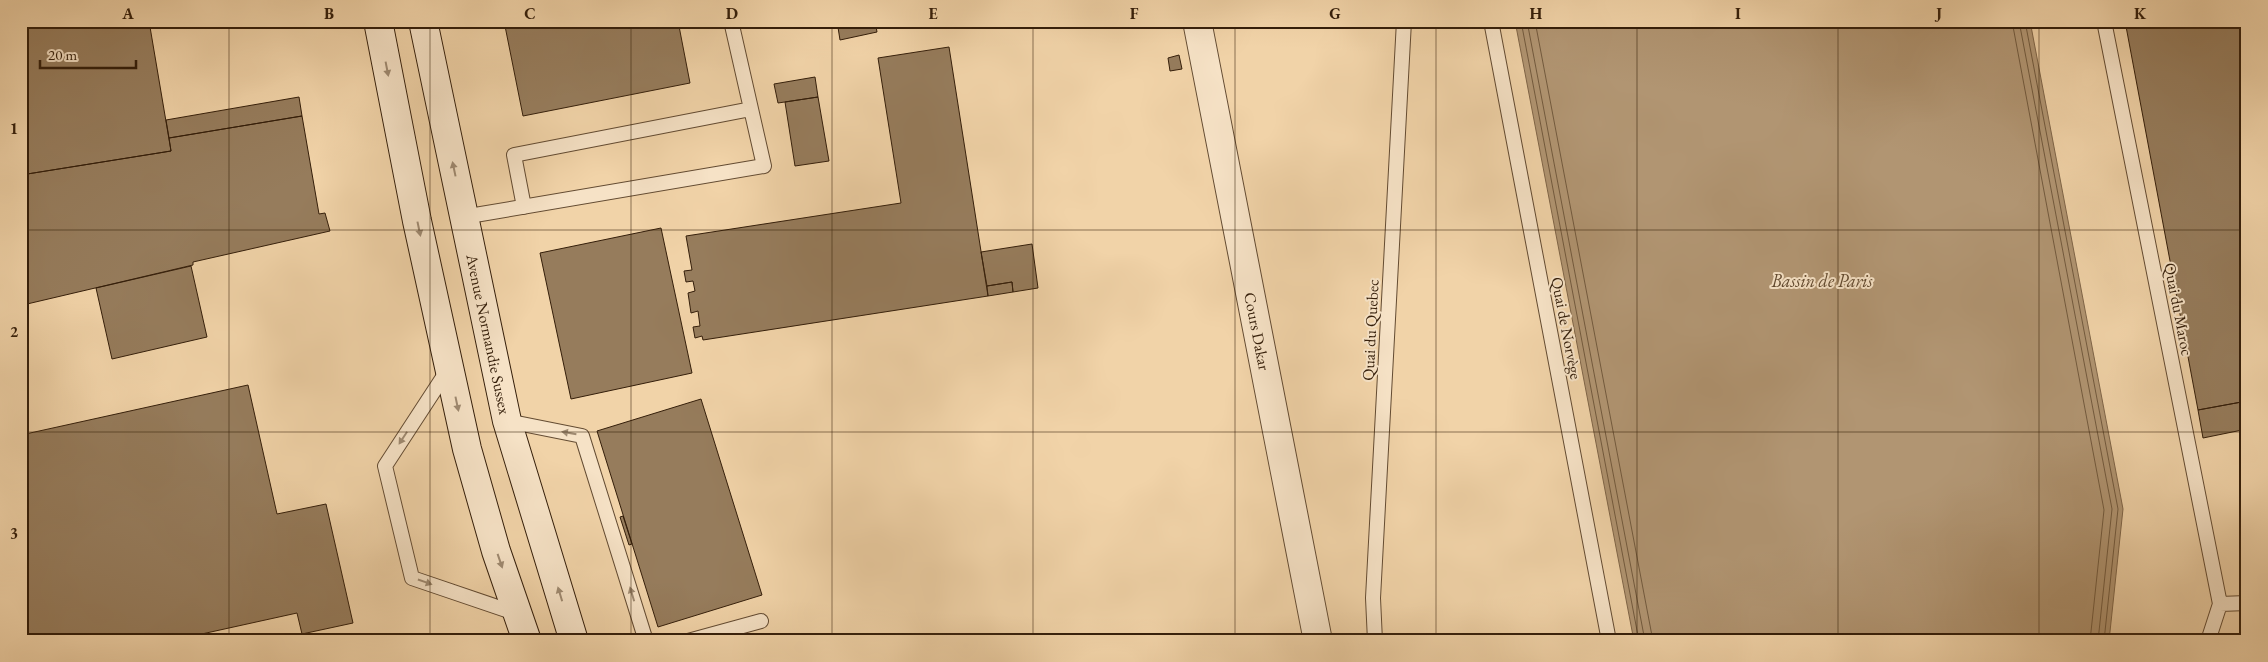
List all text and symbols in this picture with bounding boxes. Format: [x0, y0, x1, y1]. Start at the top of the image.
text: A [121, 3, 134, 24]
text: B [324, 3, 334, 24]
text: C [524, 3, 536, 24]
text: D [726, 3, 738, 24]
text: E [928, 3, 938, 24]
text: F [1130, 3, 1139, 24]
text: G [1329, 3, 1341, 24]
text: H [1530, 3, 1543, 24]
text: I [1735, 3, 1741, 24]
text: J [1934, 3, 1942, 24]
text: K [2134, 3, 2147, 24]
scale bar [40, 38, 136, 70]
text: 20 m [48, 45, 77, 64]
one-way arrow [384, 61, 392, 77]
text: 1 [10, 118, 18, 139]
one-way arrow [449, 161, 457, 177]
one-way arrow [415, 221, 423, 236]
street label: Avenue Normandie Sussex [461, 251, 515, 416]
street label: Quai du Maroc [2159, 261, 2198, 357]
water label: Bassin de Paris [1770, 269, 1874, 292]
street label: Quai de Norvège [1546, 275, 1587, 381]
street label: Quai du Quebec [1357, 279, 1384, 381]
street label: Cours Dakar [1239, 290, 1275, 373]
text: 2 [10, 321, 19, 342]
one-way arrow [453, 397, 461, 412]
one-way arrow [560, 429, 576, 437]
one-way arrow [399, 431, 408, 444]
text: 3 [10, 523, 18, 544]
one-way arrow [496, 554, 504, 569]
one-way arrow [418, 578, 433, 586]
one-way arrow [556, 587, 563, 602]
one-way arrow [627, 587, 635, 602]

